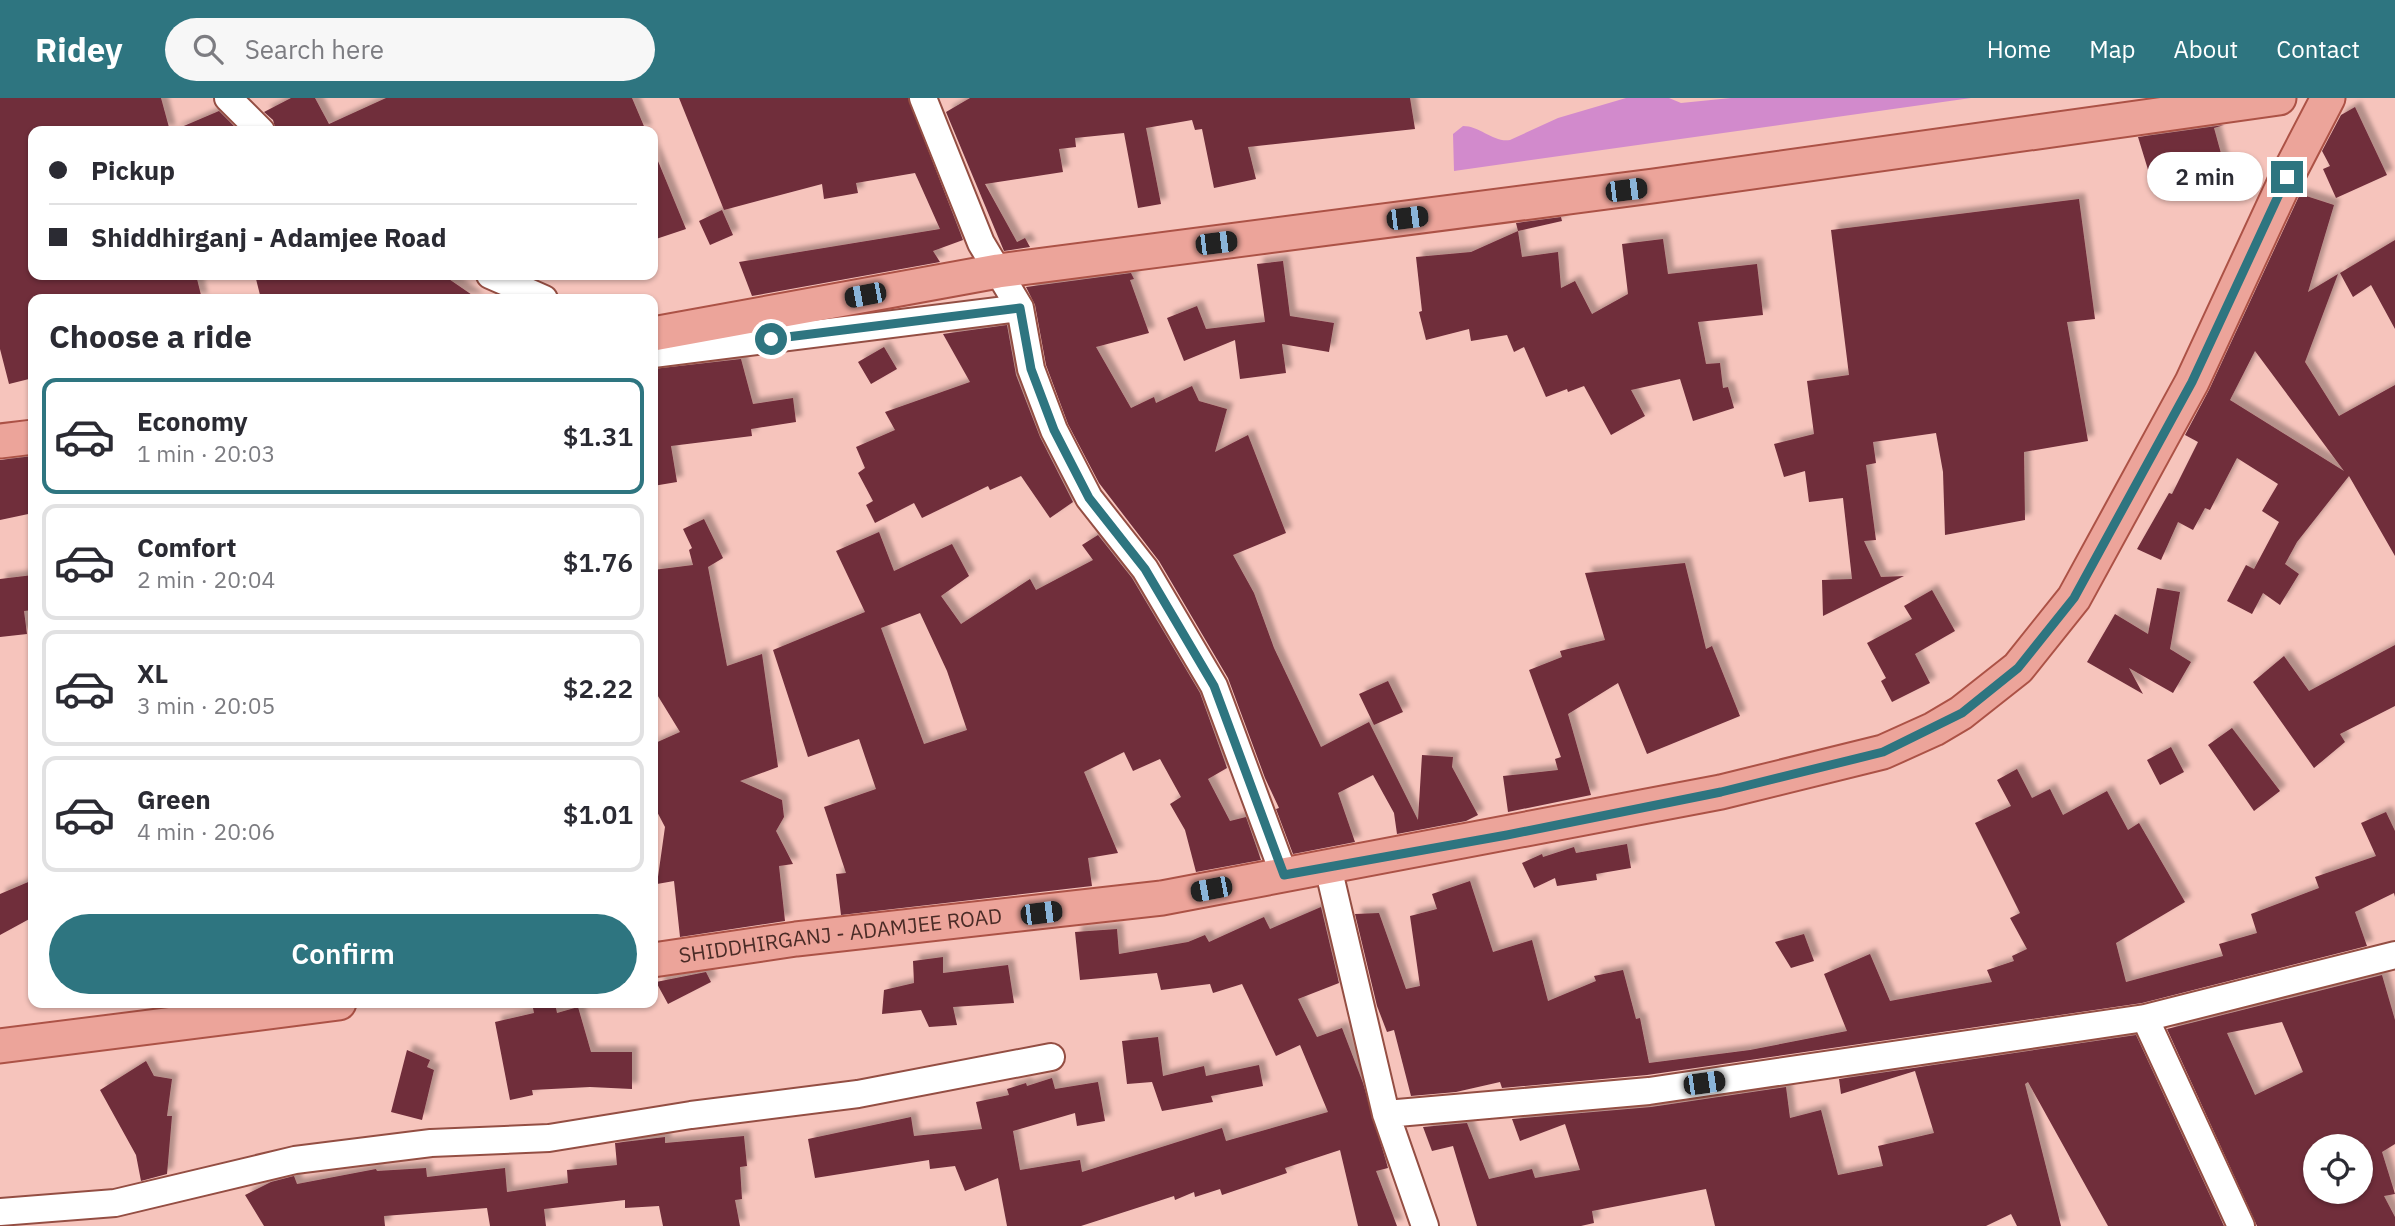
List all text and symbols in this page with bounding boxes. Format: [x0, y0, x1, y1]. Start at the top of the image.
search box [165, 18, 655, 81]
text: Ridey [35, 28, 123, 71]
icon: search [189, 30, 227, 68]
text: Search here [245, 32, 384, 66]
text: Home [1987, 33, 2051, 65]
text: Map [2089, 33, 2135, 65]
text: About [2173, 33, 2238, 65]
text: Contact [2276, 33, 2360, 65]
text: Pickup [91, 153, 175, 187]
callout: 2 min [2147, 153, 2262, 202]
text: 2 min [2175, 161, 2235, 191]
route end [2271, 161, 2303, 193]
car [1604, 177, 1649, 203]
car [1385, 205, 1430, 231]
text: Shiddhirganj - Adamjee Road [91, 220, 446, 254]
car [1194, 230, 1239, 256]
car [843, 281, 888, 309]
text: Choose a ride [49, 315, 252, 357]
route start [755, 323, 787, 355]
text: Economy [137, 404, 248, 438]
icon: car [53, 405, 116, 468]
text: $1.31 [563, 419, 633, 453]
text: 1 min · 20:03 [137, 438, 275, 468]
text: Comfort [137, 530, 236, 564]
icon: car [53, 531, 116, 594]
text: $1.76 [563, 545, 633, 579]
text: 2 min · 20:04 [137, 564, 275, 594]
text: XL [137, 656, 168, 690]
icon: car [53, 657, 116, 720]
text: $2.22 [563, 671, 633, 705]
text: 3 min · 20:05 [137, 690, 275, 720]
text: Green [137, 782, 211, 816]
icon: car [53, 783, 116, 846]
text: $1.01 [563, 797, 633, 831]
text: 4 min · 20:06 [137, 816, 275, 846]
car [1189, 875, 1234, 903]
car [1019, 900, 1064, 926]
street label: SHIDDHIRGANJ - ADAMJEE ROAD [677, 901, 1003, 969]
button: Confirm [49, 914, 637, 994]
car [1682, 1070, 1727, 1096]
map controls [2303, 1134, 2373, 1204]
button: locate [2303, 1134, 2373, 1204]

